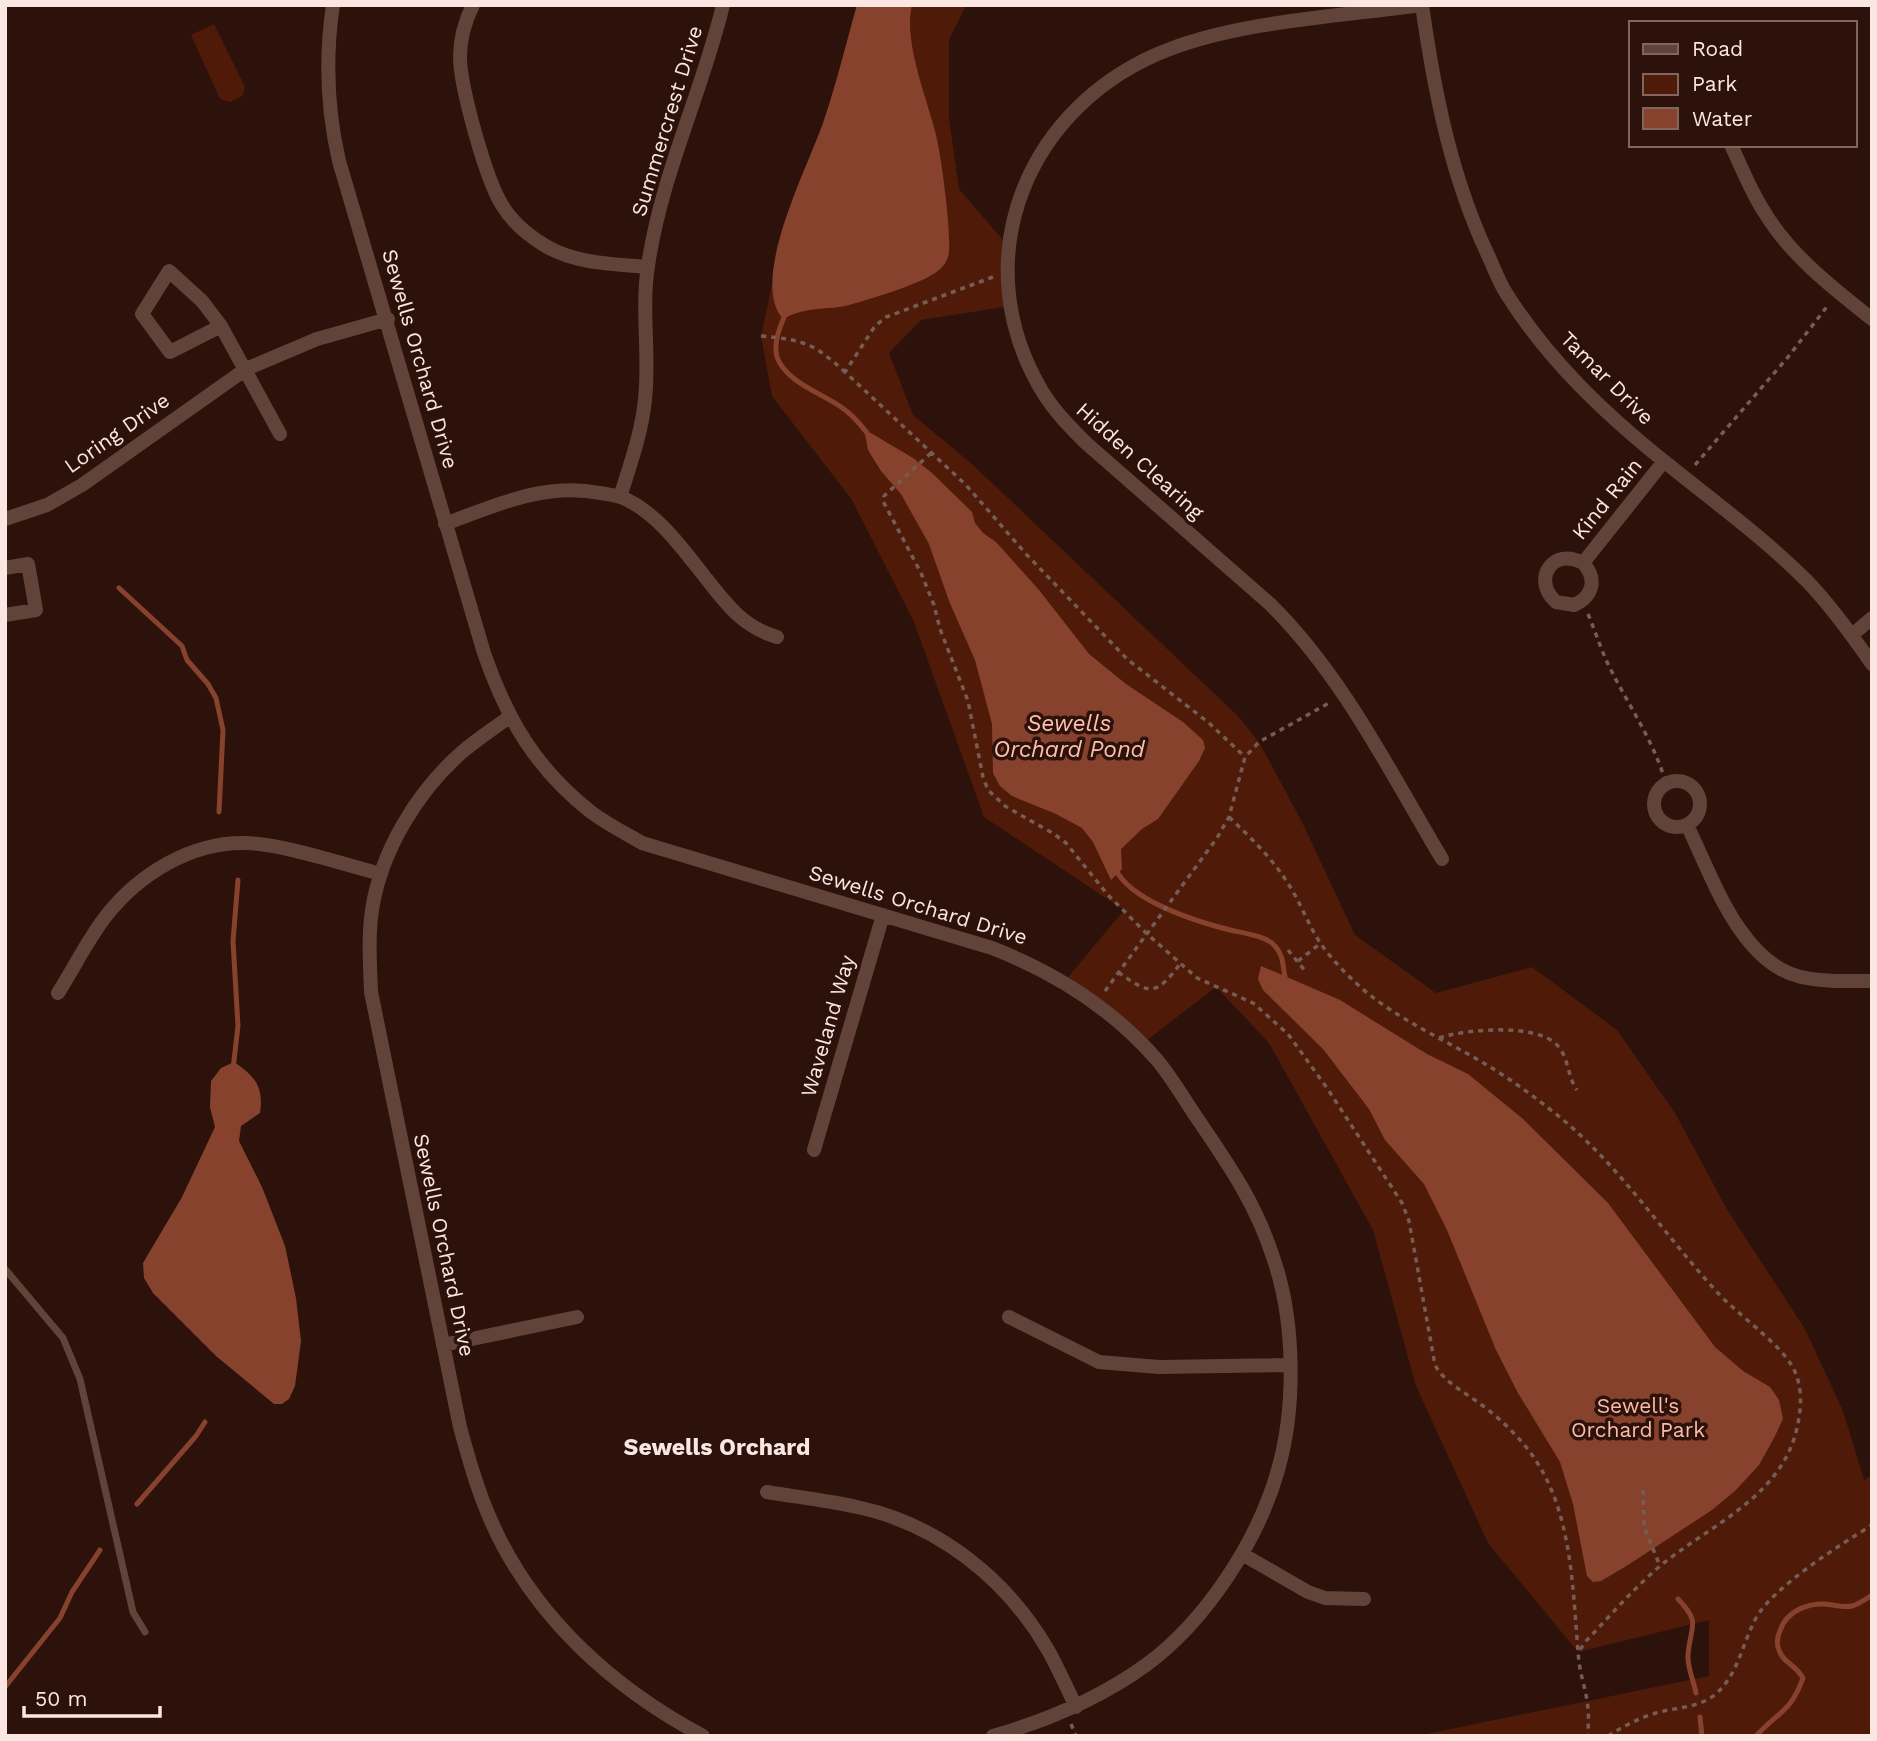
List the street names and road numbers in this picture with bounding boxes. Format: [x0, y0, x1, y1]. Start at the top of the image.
street label: Summercrest Drive [626, 22, 707, 219]
street label: Sewells Orchard Drive [377, 246, 464, 471]
street label: Tamar Drive [1555, 326, 1659, 430]
street label: Loring Drive [59, 387, 174, 478]
street label: Hidden Clearing [1071, 397, 1210, 525]
street label: Kind Rain [1566, 453, 1647, 544]
street label: Sewells Orchard Drive [806, 859, 1030, 950]
street label: Waveland Way [795, 952, 860, 1100]
street label: Sewells Orchard Drive [409, 1131, 480, 1359]

